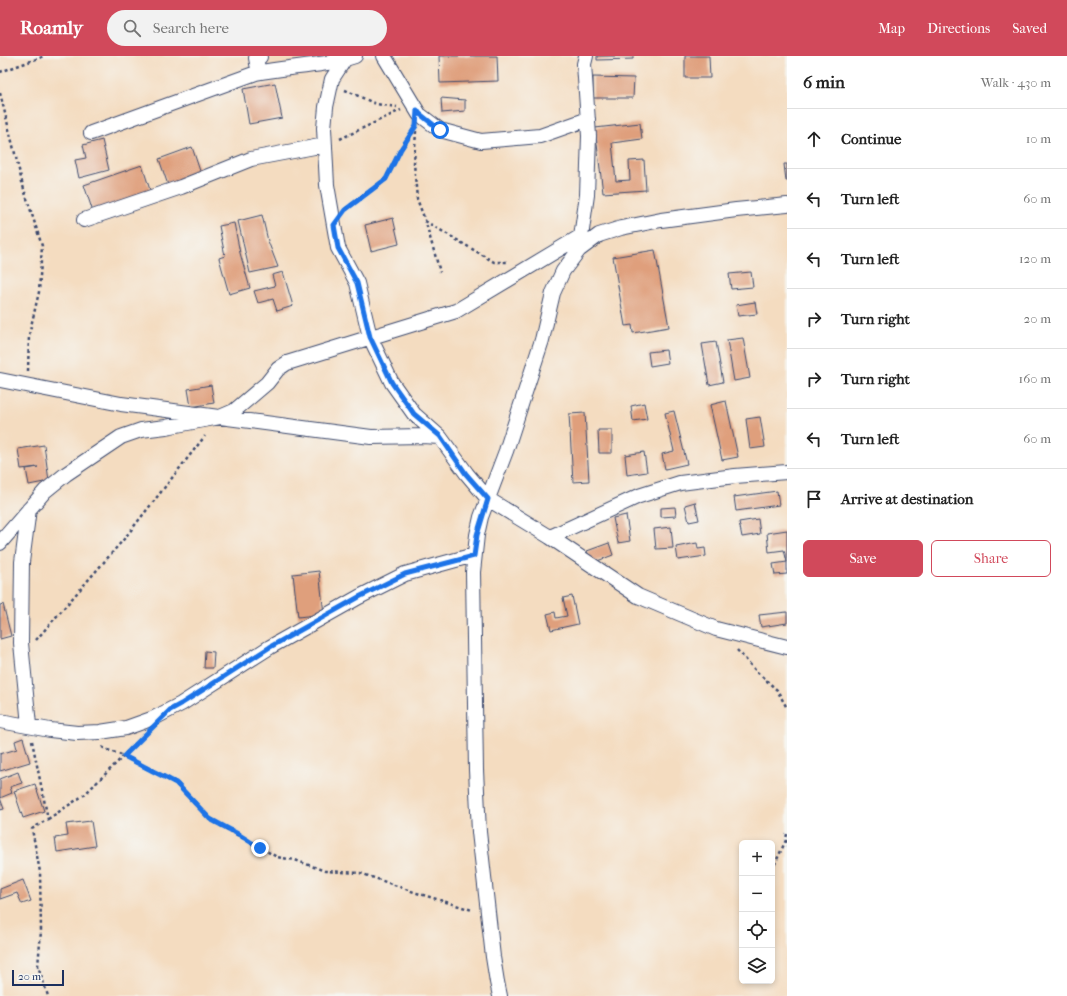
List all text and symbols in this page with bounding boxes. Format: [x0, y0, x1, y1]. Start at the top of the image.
search box [107, 10, 387, 46]
text: Roamly [20, 17, 83, 39]
icon: search [121, 17, 143, 39]
text: Search here [153, 19, 229, 37]
text: Map [878, 20, 905, 37]
text: Directions [927, 20, 990, 37]
text: Saved [1012, 20, 1047, 37]
text: 6 min [803, 72, 845, 92]
text: Walk · 430 m [981, 75, 1051, 90]
route start [431, 121, 449, 139]
icon: ahead [803, 128, 825, 150]
text: Continue [841, 130, 901, 148]
text: 10 m [1026, 131, 1051, 146]
icon: left [803, 188, 825, 210]
text: Turn left [841, 190, 899, 208]
text: 60 m [1023, 191, 1051, 206]
icon: left [803, 248, 825, 270]
text: Turn left [841, 250, 899, 268]
text: 120 m [1019, 251, 1051, 266]
icon: right [803, 308, 825, 330]
text: Turn right [841, 310, 910, 328]
text: 20 m [1024, 311, 1051, 326]
icon: right [803, 368, 825, 390]
text: Turn right [841, 370, 910, 388]
text: 160 m [1019, 371, 1051, 386]
icon: left [803, 428, 825, 450]
text: Turn left [841, 430, 899, 448]
text: 60 m [1023, 431, 1051, 446]
icon: arrive [803, 488, 825, 510]
text: Arrive at destination [841, 490, 973, 508]
button: Save [803, 540, 923, 577]
button: Share [931, 540, 1051, 577]
route end [251, 839, 269, 857]
map controls [739, 840, 775, 984]
button: + [739, 840, 775, 876]
button: − [739, 876, 775, 912]
button: locate [739, 912, 775, 948]
button: layers [739, 948, 775, 984]
scale bar [12, 968, 64, 987]
text: 20 m [18, 970, 41, 983]

